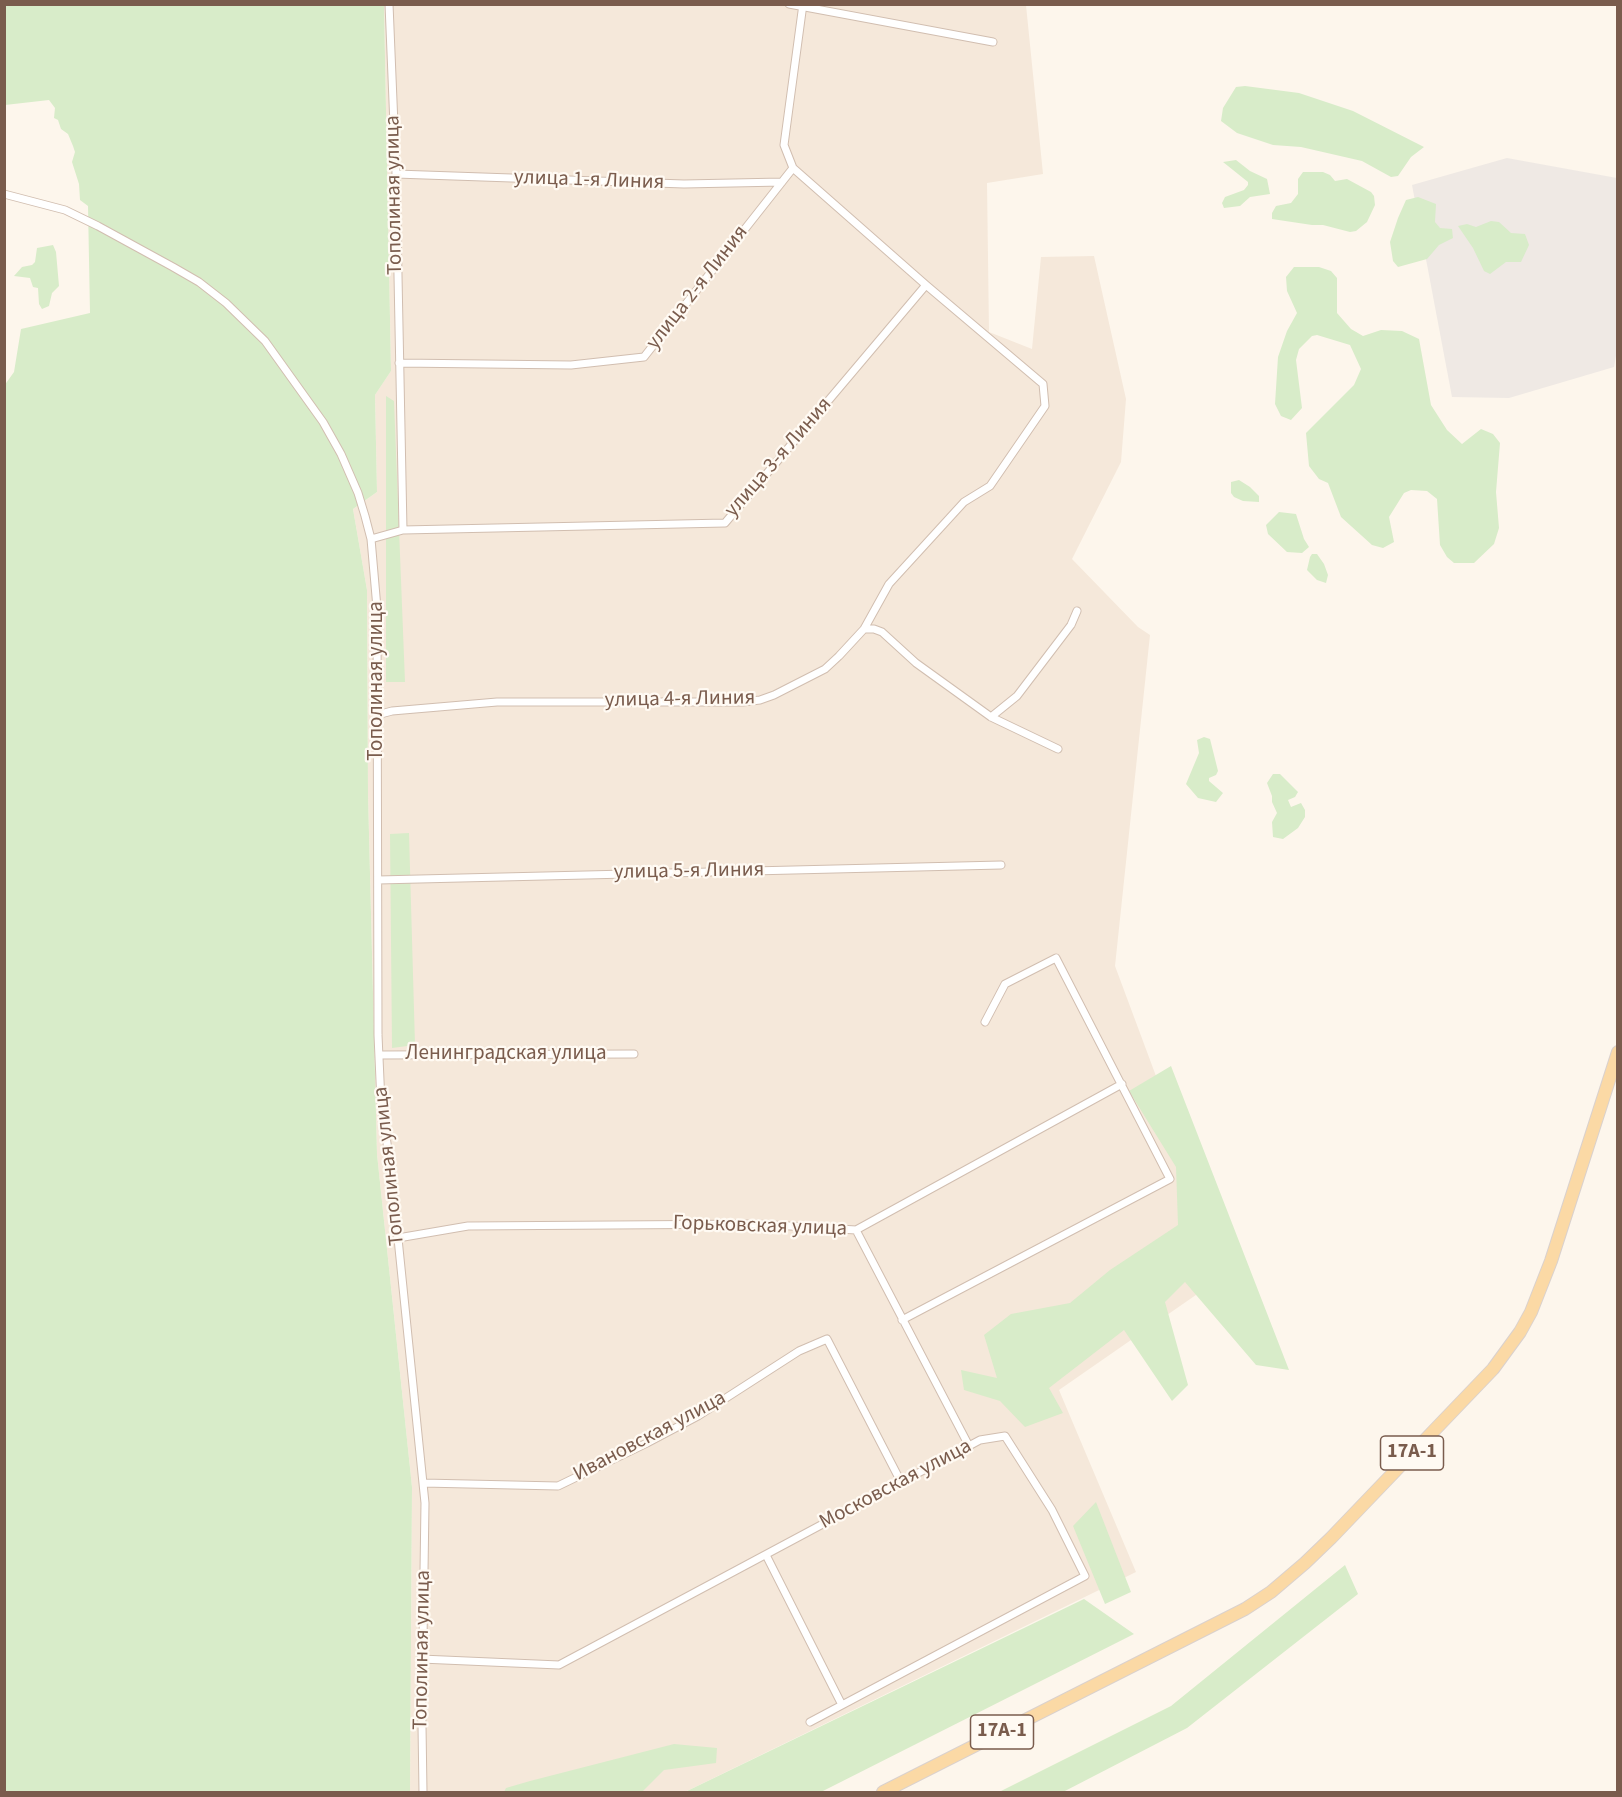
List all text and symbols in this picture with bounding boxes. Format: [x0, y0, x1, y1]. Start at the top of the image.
street label: Тополиная улица [381, 115, 409, 275]
street label: улица 1-я Линия [513, 166, 665, 196]
street label: улица 2-я Линия [642, 221, 754, 355]
street label: улица 3-я Линия [720, 393, 838, 523]
street label: Тополиная улица [364, 601, 390, 761]
street label: улица 4-я Линия [604, 686, 756, 714]
street label: улица 5-я Линия [613, 858, 765, 886]
street label: Ленинградская улица [405, 1041, 607, 1067]
street label: Тополиная улица [369, 1085, 411, 1247]
street label: Горьковская улица [673, 1211, 847, 1243]
street label: Ивановская улица [569, 1386, 731, 1488]
street label: Московская улица [816, 1434, 976, 1536]
road number: 17А-1 [1380, 1436, 1444, 1470]
street label: Тополиная улица [409, 1570, 437, 1730]
road number: 17А-1 [970, 1715, 1034, 1749]

